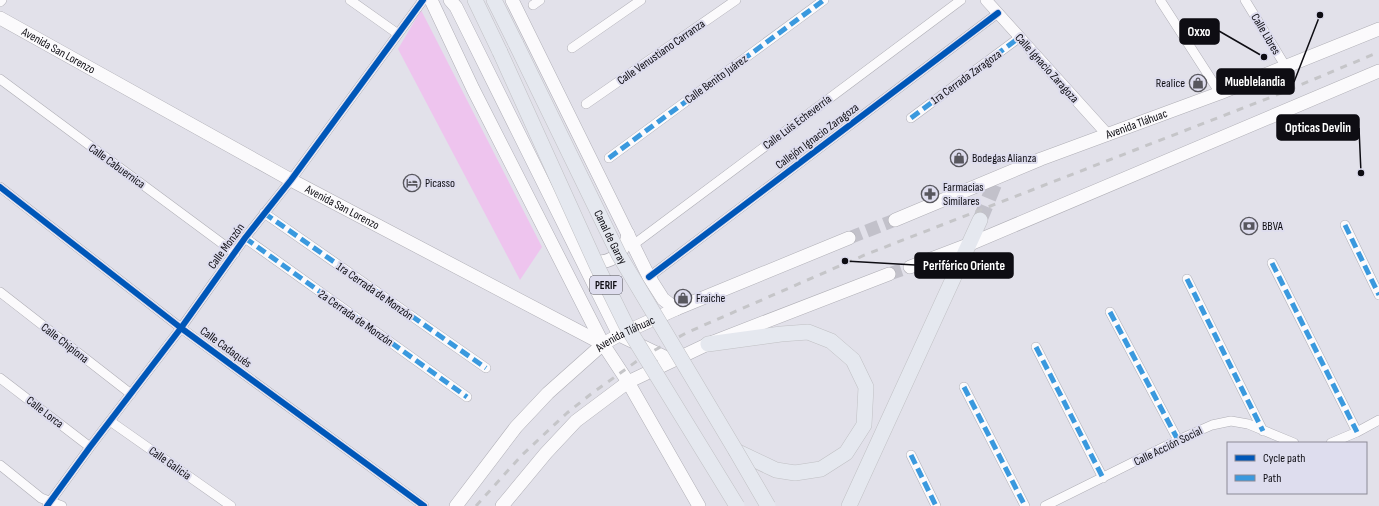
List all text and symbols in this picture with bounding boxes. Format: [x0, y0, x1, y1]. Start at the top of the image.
street label: Calle Libres [1247, 11, 1284, 58]
street label: Calle Venustiano Carranza [614, 16, 708, 88]
callout: Oxxo [1180, 19, 1219, 44]
street label: Avenida San Lorenzo [18, 24, 98, 77]
text: Oxxo [1187, 24, 1211, 40]
street label: Calle Ignacio Zaragoza [1012, 31, 1082, 106]
street label: 1ra Cerrada Zaragoza [928, 47, 1005, 108]
street label: Calle Benito Juárez [682, 51, 751, 107]
callout: Mueblelandia [1217, 69, 1294, 94]
shop icon: Realice [1188, 73, 1208, 93]
text: Mueblelandia [1225, 74, 1285, 90]
place label: Realice [1156, 76, 1185, 91]
street label: Calle Luis Echeverría [760, 92, 835, 153]
street label: Callejón Ignacio Zaragoza [773, 100, 862, 173]
street label: Avenida Tláhuac [1103, 106, 1170, 143]
callout: Opticas Devlin [1277, 115, 1359, 140]
text: Opticas Devlin [1285, 120, 1351, 136]
street label: Calle Cabuernica [85, 141, 148, 192]
shop icon: Bodegas Alianza [949, 148, 969, 168]
place label: Bodegas Alianza [972, 151, 1037, 166]
hotel icon: Picasso [402, 173, 422, 193]
place label: Picasso [425, 176, 455, 191]
place label: Farmacias Similares [943, 180, 984, 209]
street label: Avenida San Lorenzo [301, 181, 382, 233]
pharmacy icon: Farmacias Similares [920, 184, 940, 204]
street label: Canal de Garay [590, 208, 630, 268]
bank icon: BBVA [1239, 216, 1259, 236]
place label: BBVA [1262, 219, 1284, 234]
street label: Calle Monzón [205, 220, 248, 272]
callout: Periférico Oriente [915, 253, 1013, 278]
text: Periférico Oriente [923, 258, 1005, 274]
street label: 1ra Cerrada de Monzón [333, 259, 416, 324]
road number: PERIF [590, 276, 622, 294]
street label: 2a Cerrada de Monzón [315, 287, 396, 350]
shop icon: Fraiche [673, 288, 693, 308]
place label: Fraiche [696, 291, 726, 306]
street label: Avenida Tláhuac [592, 313, 657, 356]
street label: Calle Chipiona [38, 320, 92, 367]
street label: Calle Cadaqués [197, 324, 255, 371]
street label: Calle Lorca [23, 393, 67, 432]
street label: Calle Acción Social [1131, 423, 1205, 470]
legend [1227, 442, 1367, 494]
street label: Calle Galicia [146, 443, 194, 484]
text: Cycle path [1263, 451, 1305, 466]
text: Path [1263, 471, 1281, 486]

